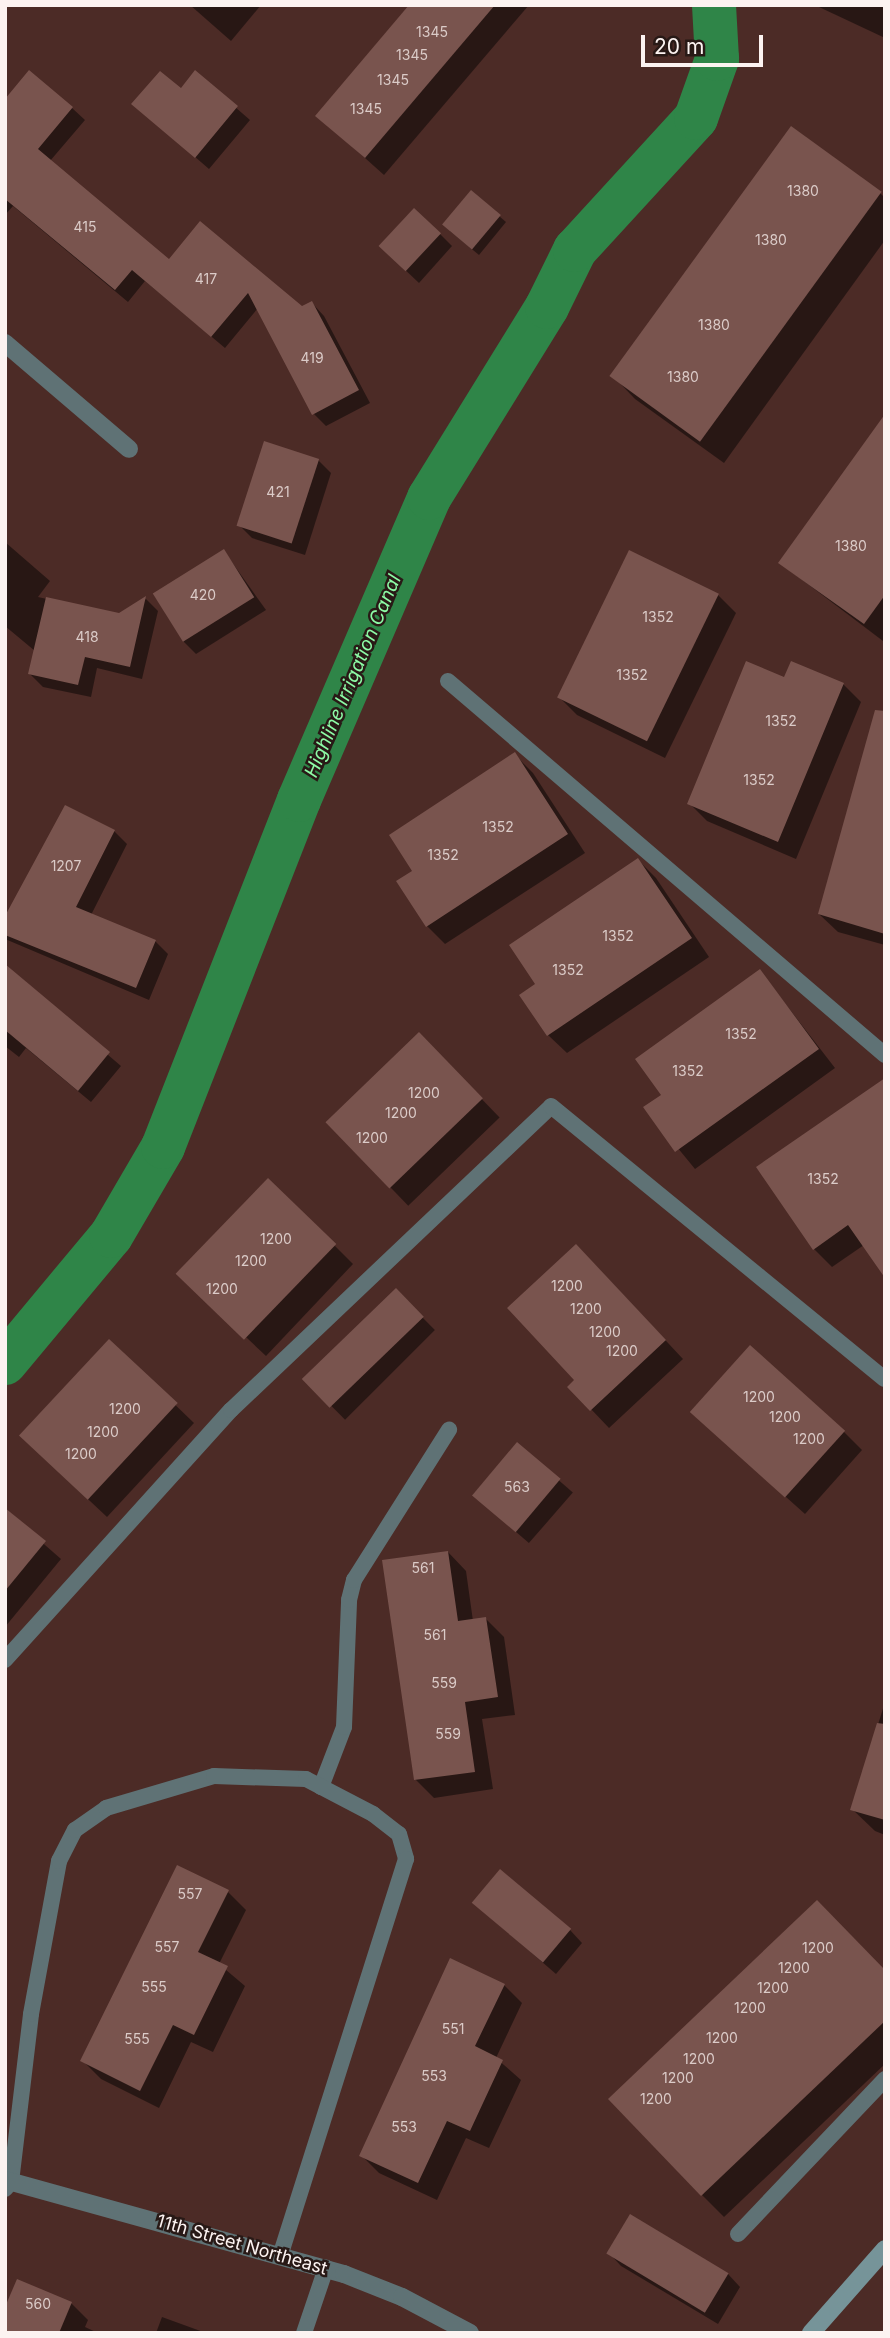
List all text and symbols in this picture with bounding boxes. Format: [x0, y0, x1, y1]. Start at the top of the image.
scale bar [645, 21, 768, 65]
house number: 1345 [416, 24, 448, 40]
text: 20 m [654, 34, 704, 59]
house number: 1345 [396, 47, 428, 63]
house number: 1345 [377, 72, 409, 88]
house number: 1345 [350, 101, 382, 117]
house number: 1380 [787, 183, 819, 199]
house number: 415 [74, 219, 96, 235]
house number: 1380 [755, 232, 787, 248]
house number: 417 [195, 271, 217, 287]
house number: 1380 [698, 317, 730, 333]
house number: 419 [300, 350, 324, 366]
house number: 1380 [667, 369, 699, 385]
house number: 421 [266, 484, 290, 500]
house number: 1380 [835, 538, 867, 554]
water label: Highline Irrigation Canal [300, 571, 406, 781]
house number: 420 [190, 587, 216, 603]
house number: 1352 [642, 609, 674, 625]
house number: 418 [75, 629, 99, 645]
house number: 1352 [616, 667, 648, 683]
house number: 1352 [765, 713, 797, 729]
house number: 1352 [743, 772, 775, 788]
house number: 1352 [482, 819, 514, 835]
house number: 1352 [427, 847, 459, 863]
house number: 1207 [51, 858, 81, 874]
house number: 1352 [602, 928, 634, 944]
house number: 1352 [552, 962, 584, 978]
house number: 1352 [725, 1026, 757, 1042]
house number: 1352 [672, 1063, 704, 1079]
house number: 1200 [408, 1085, 440, 1101]
house number: 1200 [385, 1105, 417, 1121]
house number: 1200 [356, 1130, 388, 1146]
house number: 1352 [807, 1171, 839, 1187]
house number: 1200 [260, 1231, 292, 1247]
house number: 1200 [235, 1253, 267, 1269]
house number: 1200 [551, 1278, 583, 1294]
house number: 1200 [206, 1281, 238, 1297]
house number: 1200 [570, 1301, 602, 1317]
house number: 1200 [589, 1324, 621, 1340]
house number: 1200 [606, 1343, 638, 1359]
house number: 1200 [743, 1389, 775, 1405]
house number: 1200 [109, 1401, 141, 1417]
house number: 1200 [769, 1409, 801, 1425]
house number: 1200 [87, 1424, 119, 1440]
house number: 1200 [793, 1431, 825, 1447]
house number: 1200 [65, 1446, 97, 1462]
house number: 563 [504, 1479, 530, 1495]
house number: 561 [412, 1560, 434, 1576]
house number: 561 [424, 1627, 446, 1643]
house number: 559 [431, 1675, 457, 1691]
house number: 559 [435, 1726, 461, 1742]
house number: 557 [178, 1886, 202, 1902]
house number: 557 [155, 1939, 179, 1955]
house number: 1200 [802, 1940, 834, 1956]
house number: 1200 [778, 1960, 810, 1976]
house number: 555 [141, 1979, 167, 1995]
house number: 1200 [757, 1980, 789, 1996]
house number: 1200 [734, 2000, 766, 2016]
house number: 551 [442, 2021, 464, 2037]
house number: 1200 [706, 2030, 738, 2046]
house number: 555 [124, 2031, 150, 2047]
house number: 1200 [683, 2051, 715, 2067]
house number: 553 [421, 2068, 447, 2084]
house number: 1200 [662, 2070, 694, 2086]
house number: 1200 [640, 2091, 672, 2107]
house number: 553 [391, 2119, 417, 2135]
street label: 11th Street Northeast [154, 2210, 330, 2280]
house number: 560 [25, 2296, 51, 2312]

